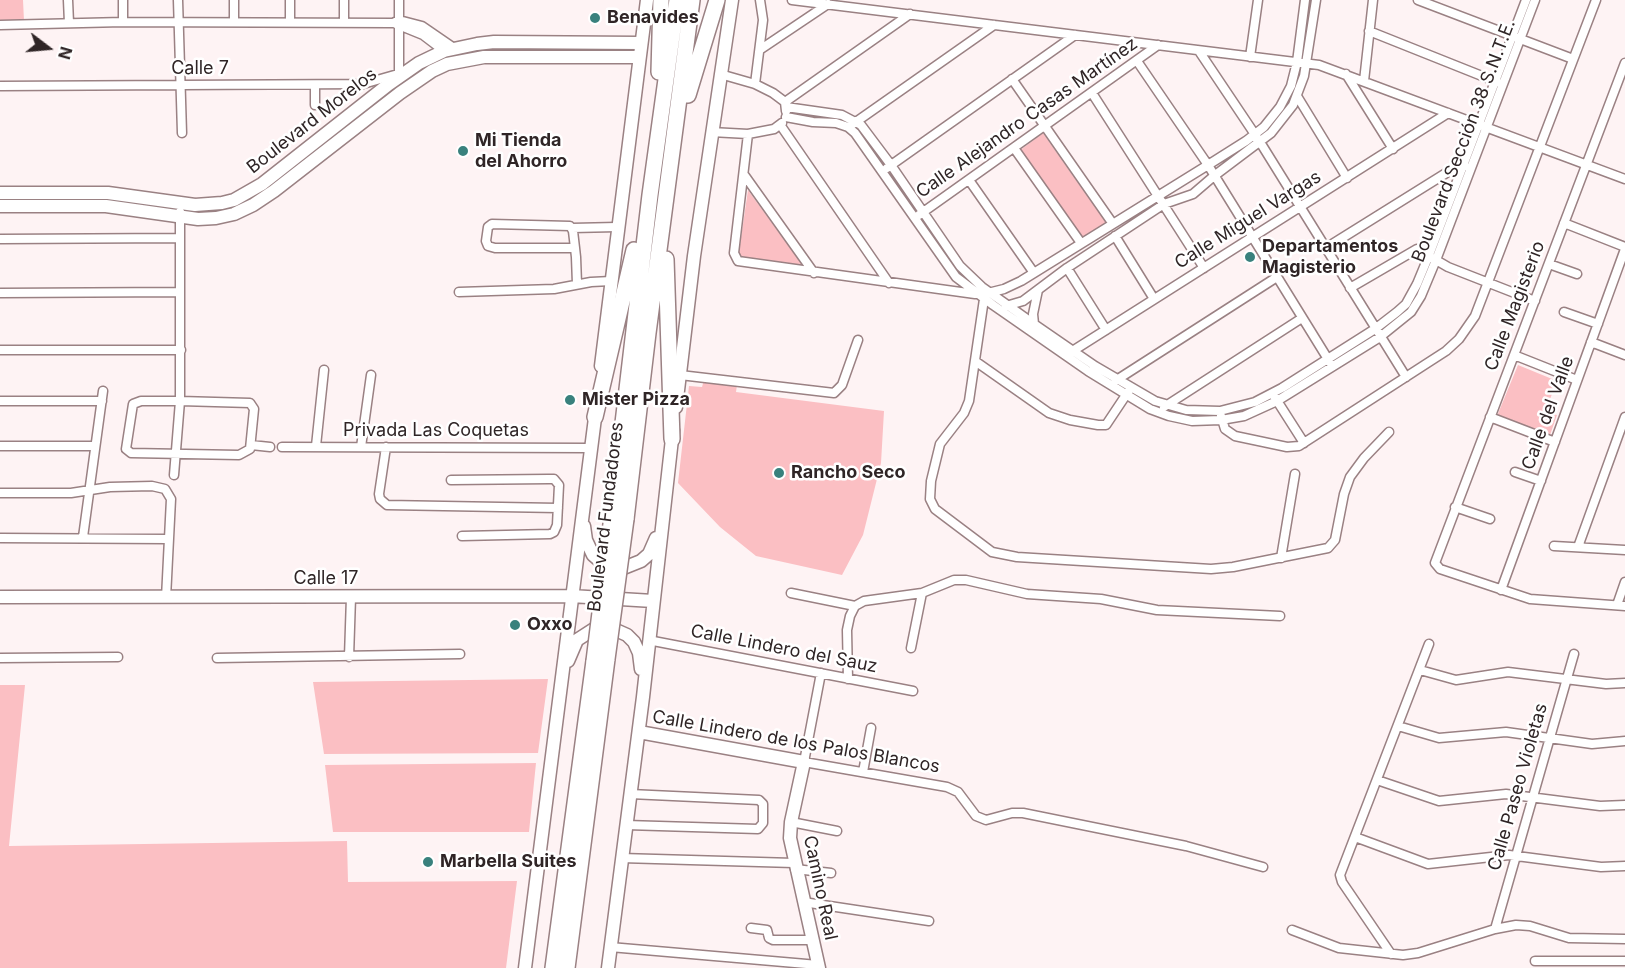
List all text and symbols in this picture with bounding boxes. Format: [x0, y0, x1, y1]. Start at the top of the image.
place label: Benavides [607, 7, 699, 29]
marker: Benavides [588, 11, 602, 25]
street label: Boulevard Sección 38 S.N.T.E. [1408, 17, 1520, 265]
north arrow [18, 18, 78, 78]
street label: Calle Alejandro Casas Martínez [912, 33, 1142, 203]
text: N [54, 44, 77, 62]
street label: Calle 7 [171, 58, 229, 80]
street label: Boulevard Morelos [243, 64, 381, 178]
place label: Mi Tienda del Ahorro [475, 130, 567, 172]
marker: Mi Tienda del Ahorro [456, 144, 470, 158]
street label: Calle Miguel Vargas [1171, 166, 1325, 274]
place label: Departamentos Magisterio [1262, 236, 1398, 278]
street label: Calle Magisterio [1480, 238, 1550, 374]
marker: Departamentos Magisterio [1243, 250, 1257, 264]
street label: Calle del Valle [1517, 353, 1579, 473]
place label: Mister Pizza [582, 389, 690, 411]
marker: Mister Pizza [563, 393, 577, 407]
street label: Privada Las Coquetas [343, 420, 529, 442]
street label: Boulevard Fundadores [584, 421, 628, 613]
place label: Rancho Seco [791, 462, 906, 484]
marker: Rancho Seco [772, 466, 786, 480]
street label: Calle 17 [293, 568, 359, 590]
place label: Oxxo [527, 614, 572, 636]
marker: Oxxo [508, 618, 522, 632]
street label: Calle Lindero del Sauz [689, 620, 879, 678]
street label: Calle Paseo Violetas [1484, 701, 1552, 873]
street label: Calle Lindero de los Palos Blancos [651, 706, 941, 778]
street label: Camino Real [798, 834, 842, 942]
place label: Marbella Suites [440, 851, 576, 873]
marker: Marbella Suites [421, 855, 435, 869]

